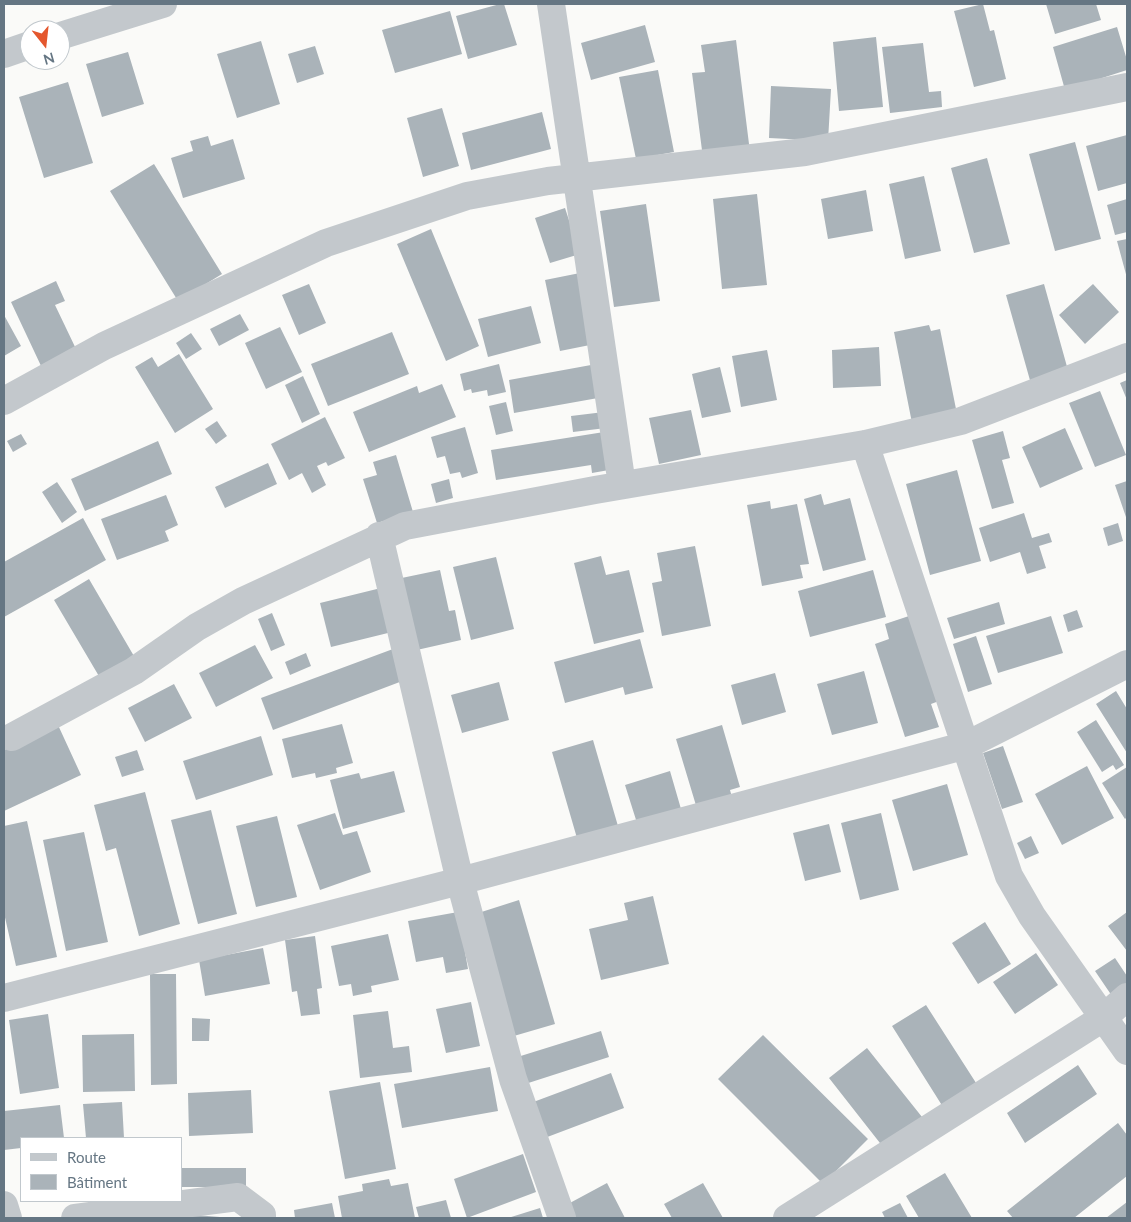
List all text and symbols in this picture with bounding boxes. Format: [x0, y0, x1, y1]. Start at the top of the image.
north arrow [20, 20, 70, 70]
text: N [41, 49, 57, 69]
legend [20, 1137, 182, 1202]
text: Route [67, 1148, 106, 1166]
text: Bâtiment [67, 1173, 127, 1191]

